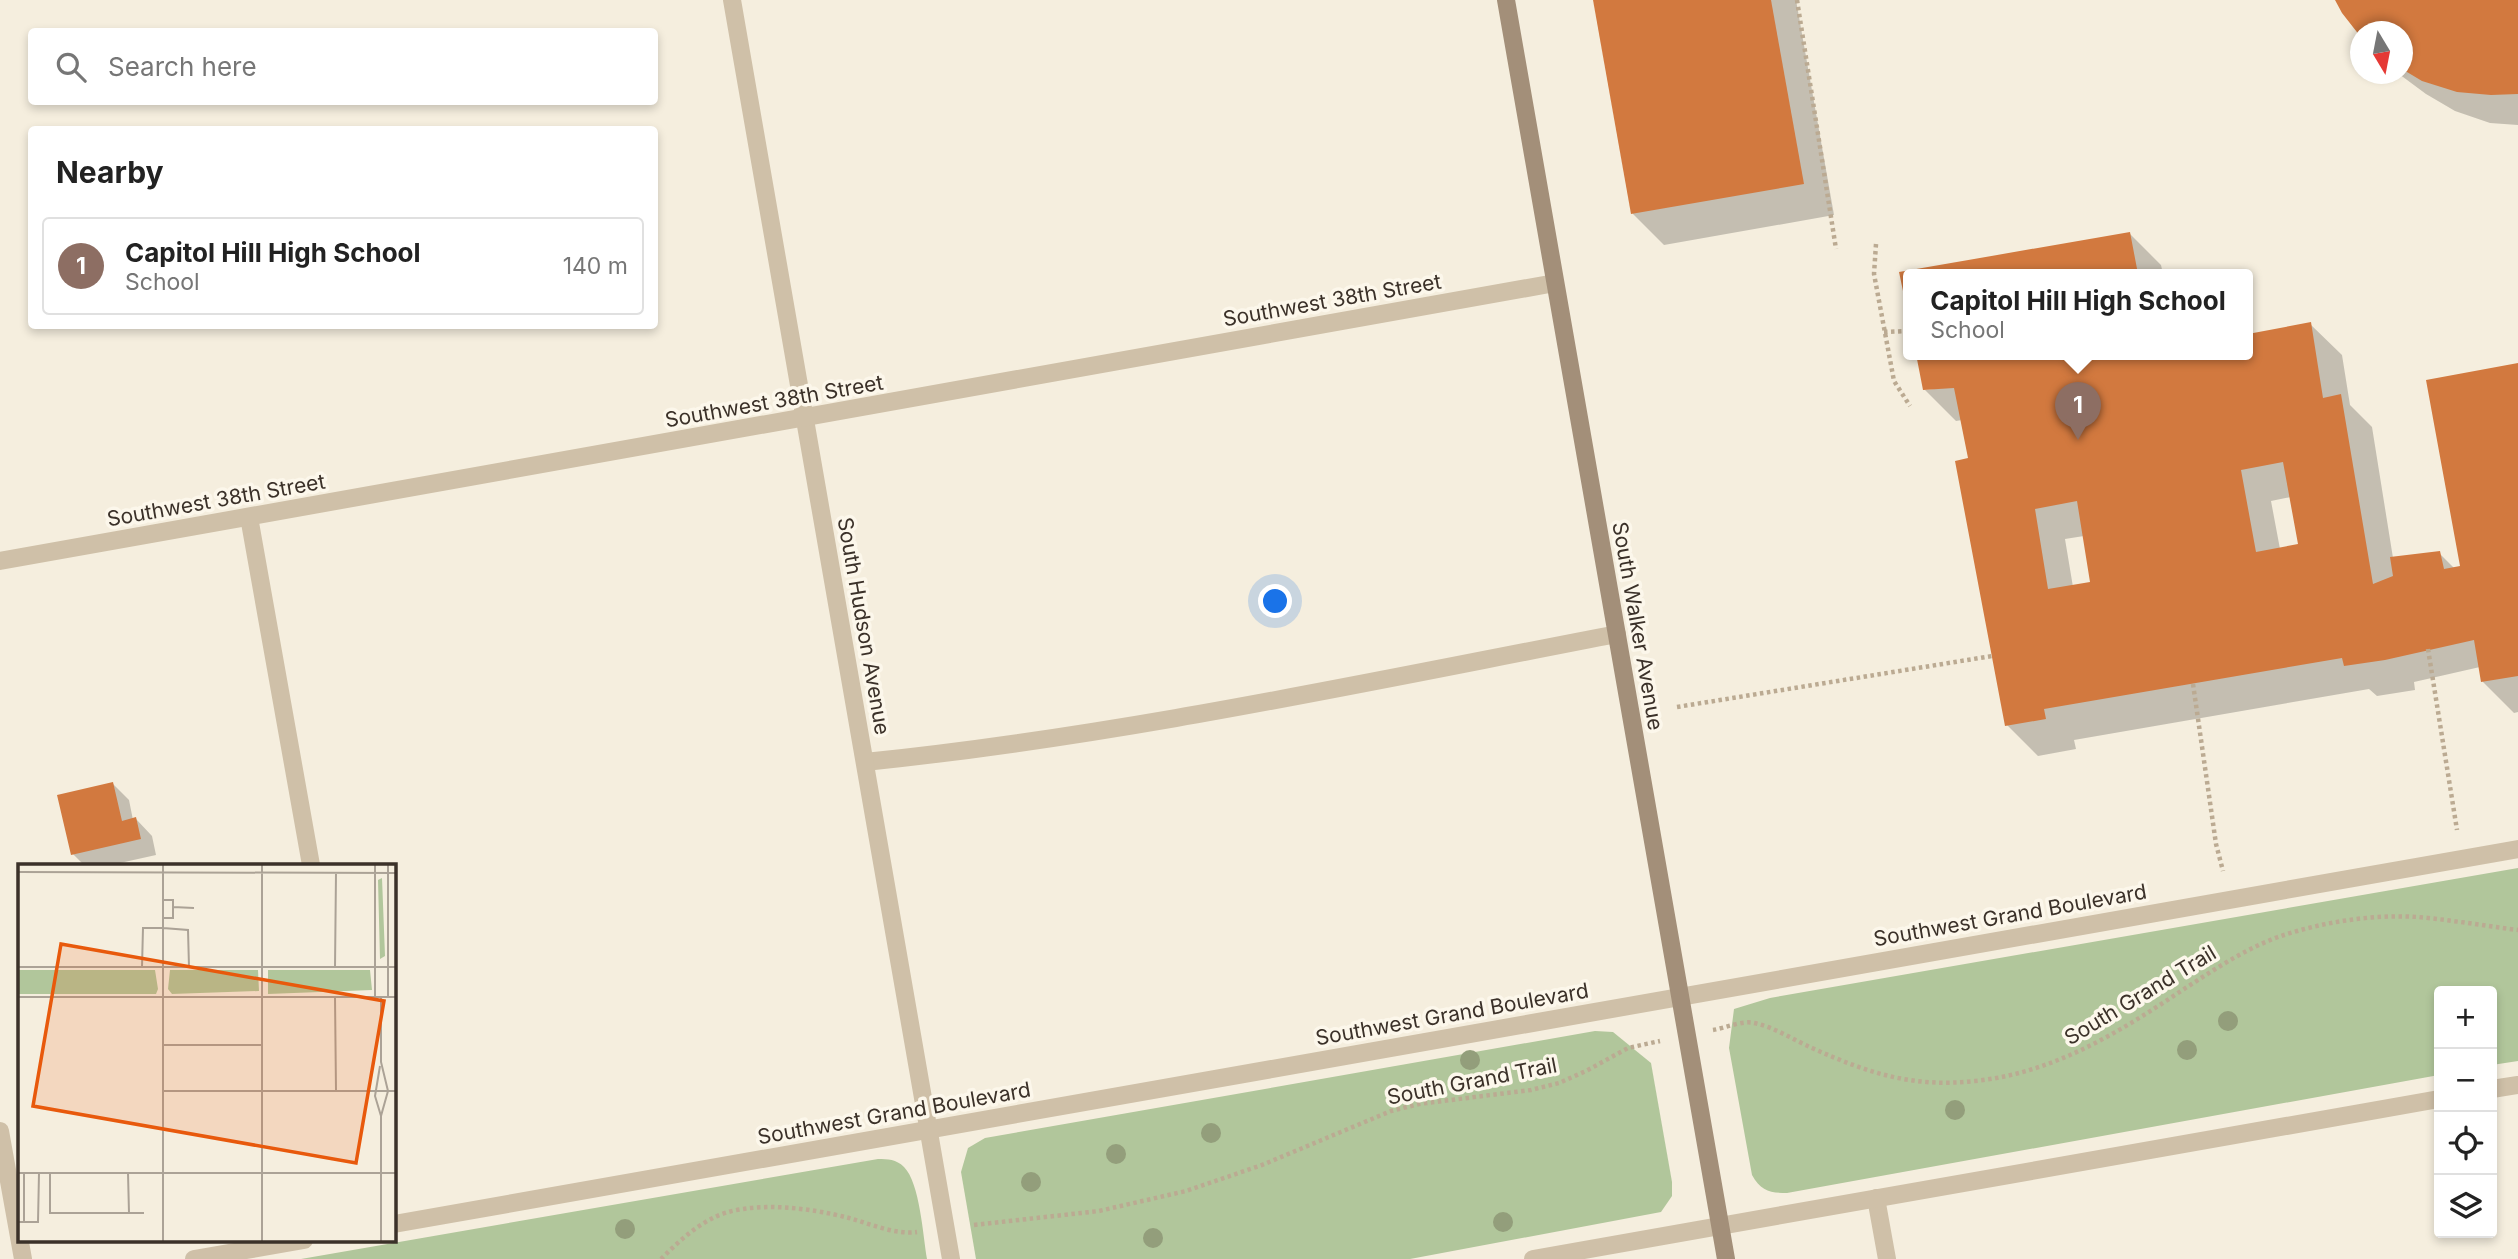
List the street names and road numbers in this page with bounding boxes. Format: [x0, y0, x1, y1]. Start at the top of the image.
street label: Southwest 38th Street [1221, 268, 1443, 332]
street label: Southwest 38th Street [663, 369, 885, 433]
street label: Southwest 38th Street [105, 468, 327, 532]
street label: South Hudson Avenue [833, 515, 895, 737]
street label: South Walker Avenue [1607, 520, 1669, 732]
street label: Southwest Grand Boulevard [1872, 879, 2148, 951]
street label: South Grand Trail [2060, 940, 2220, 1050]
street label: Southwest Grand Boulevard [1314, 978, 1590, 1050]
street label: South Grand Trail [1385, 1052, 1559, 1110]
street label: Southwest Grand Boulevard [756, 1077, 1032, 1149]

